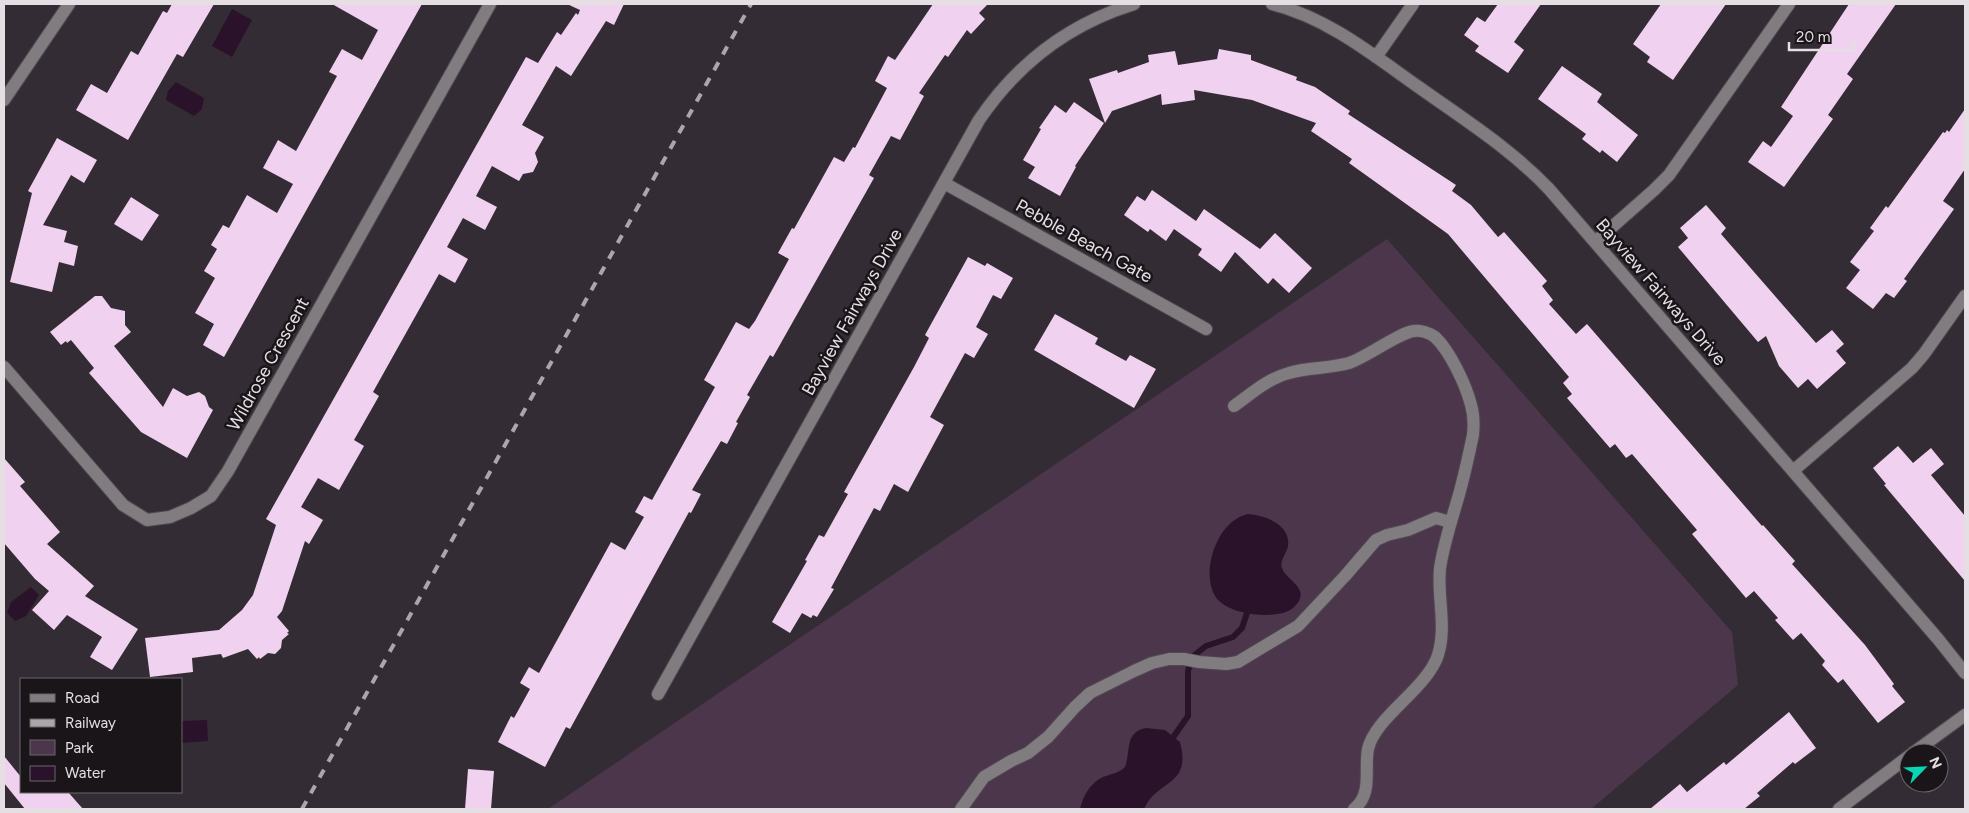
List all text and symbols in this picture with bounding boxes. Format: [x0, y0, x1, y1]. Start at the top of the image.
scale bar [1789, 20, 1854, 52]
text: 20 m [1796, 28, 1830, 46]
street label: Pebble Beach Gate [1012, 194, 1156, 288]
street label: Bayview Fairways Drive [1591, 214, 1731, 370]
street label: Bayview Fairways Drive [797, 225, 907, 399]
street label: Wildrose Crescent [222, 293, 314, 434]
legend [20, 678, 182, 793]
text: Road [65, 689, 100, 707]
text: Railway [65, 714, 116, 732]
text: Park [65, 739, 94, 757]
north arrow [1899, 743, 1949, 793]
text: N [1925, 755, 1945, 771]
text: Water [65, 764, 105, 782]

